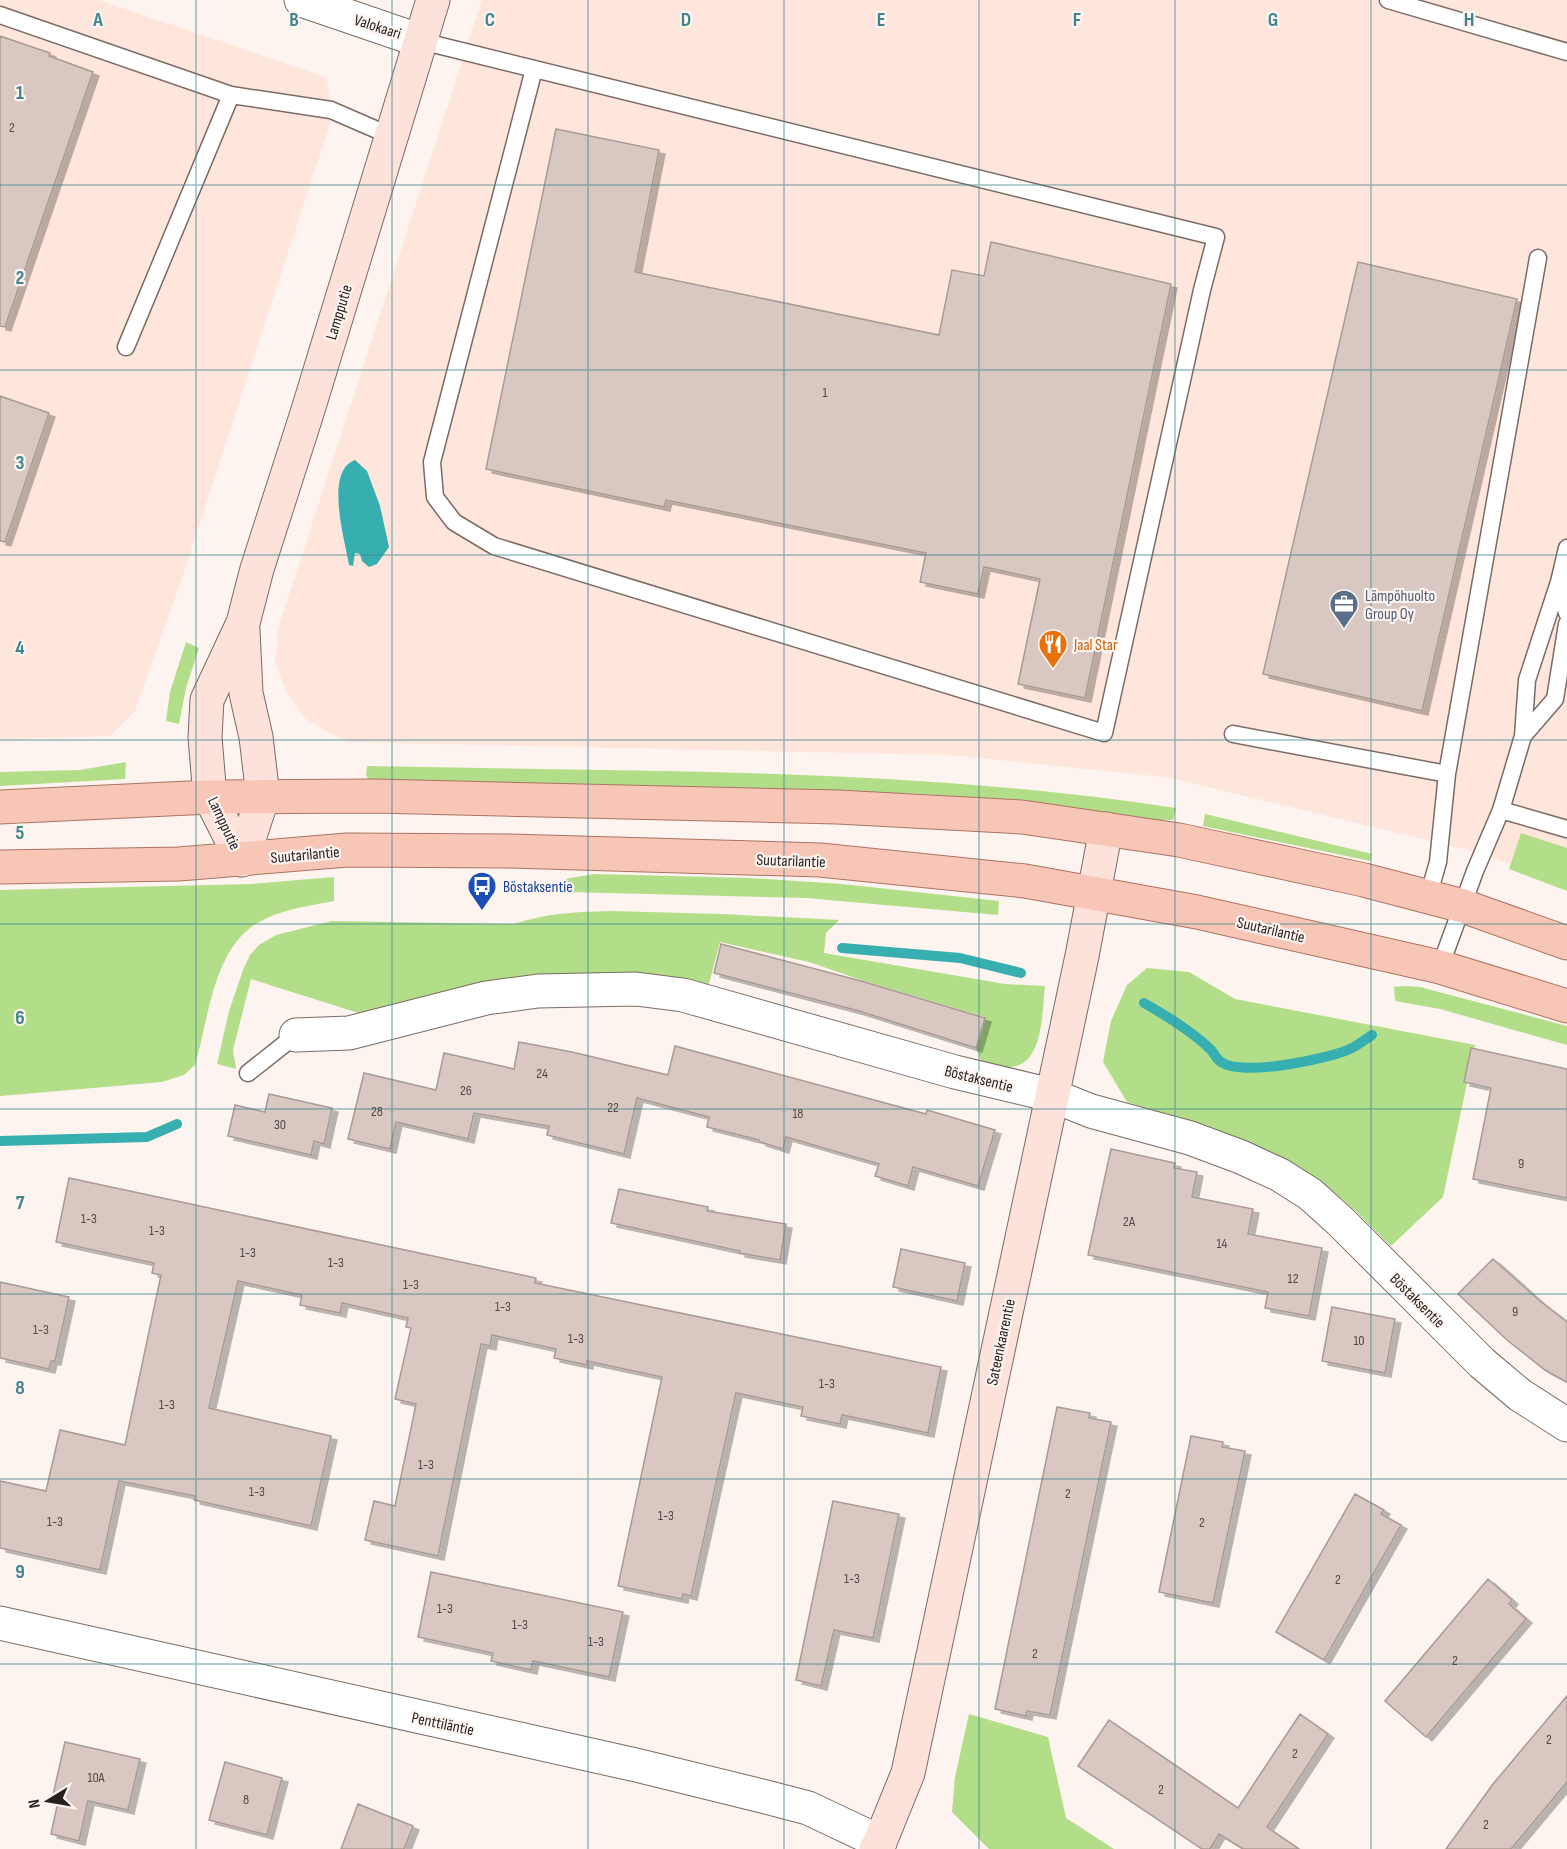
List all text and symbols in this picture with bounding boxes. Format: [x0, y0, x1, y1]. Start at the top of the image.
text: A [92, 8, 103, 32]
text: B [289, 8, 299, 32]
text: C [485, 8, 495, 32]
text: D [681, 8, 691, 32]
text: E [877, 8, 885, 32]
text: F [1073, 8, 1081, 32]
text: G [1268, 8, 1278, 32]
text: H [1464, 8, 1474, 32]
street label: Valokaari [352, 11, 404, 44]
text: 1 [16, 81, 24, 105]
house number: 2 [9, 119, 15, 136]
text: 2 [16, 266, 24, 290]
street label: Lampputie [322, 283, 357, 342]
house number: 1 [823, 384, 828, 401]
text: 3 [16, 451, 25, 475]
place label: Lämpöhuolto Group Oy [1365, 587, 1435, 624]
office icon: Lämpöhuolto Group Oy [1328, 588, 1360, 630]
restaurant icon: Jaal Star [1037, 628, 1069, 670]
text: 4 [15, 636, 25, 660]
place label: Jaal Star [1073, 636, 1118, 655]
street label: Lampputie [203, 794, 244, 853]
text: 5 [16, 821, 25, 845]
street label: Suutarilantie [270, 843, 340, 868]
street label: Suutarilantie [756, 851, 826, 872]
bus stop icon: Böstaksentie [466, 870, 498, 912]
place label: Böstaksentie [503, 878, 573, 897]
street label: Suutarilantie [1235, 913, 1306, 947]
text: 6 [15, 1006, 25, 1030]
street label: Böstaksentie [942, 1062, 1015, 1097]
house number: 24 [536, 1065, 548, 1082]
house number: 26 [460, 1082, 472, 1099]
house number: 22 [607, 1099, 619, 1116]
house number: 28 [371, 1103, 383, 1120]
house number: 18 [792, 1105, 804, 1122]
house number: 30 [274, 1116, 286, 1133]
house number: 9 [1518, 1155, 1524, 1172]
text: 7 [16, 1191, 25, 1215]
house number: 1-3 [81, 1210, 97, 1227]
house number: 2A [1123, 1213, 1136, 1230]
house number: 1-3 [149, 1222, 165, 1239]
house number: 14 [1217, 1235, 1228, 1252]
house number: 1-3 [240, 1244, 256, 1261]
house number: 1-3 [328, 1254, 344, 1271]
house number: 12 [1288, 1270, 1299, 1287]
street label: Böstaksentie [1386, 1270, 1448, 1332]
house number: 1-3 [403, 1276, 419, 1293]
street label: Sateenkaarentie [983, 1297, 1020, 1387]
house number: 1-3 [495, 1298, 511, 1315]
house number: 9 [1512, 1303, 1518, 1320]
house number: 1-3 [33, 1321, 49, 1338]
house number: 1-3 [568, 1330, 584, 1347]
house number: 10 [1353, 1332, 1365, 1349]
house number: 1-3 [819, 1375, 835, 1392]
text: 8 [15, 1376, 25, 1400]
house number: 1-3 [159, 1396, 175, 1413]
house number: 1-3 [418, 1456, 434, 1473]
house number: 1-3 [249, 1483, 265, 1500]
house number: 2 [1065, 1485, 1071, 1502]
house number: 1-3 [658, 1507, 674, 1524]
house number: 1-3 [47, 1513, 63, 1530]
house number: 2 [1199, 1514, 1205, 1531]
text: 9 [15, 1560, 25, 1584]
house number: 1-3 [844, 1570, 860, 1587]
house number: 2 [1335, 1571, 1341, 1588]
house number: 1-3 [437, 1600, 453, 1617]
house number: 1-3 [512, 1616, 528, 1633]
house number: 1-3 [588, 1633, 604, 1650]
house number: 2 [1032, 1645, 1038, 1662]
house number: 2 [1452, 1652, 1458, 1669]
street label: Penttiläntie [410, 1709, 476, 1740]
house number: 2 [1546, 1731, 1552, 1748]
house number: 2 [1292, 1745, 1298, 1762]
house number: 10A [87, 1769, 106, 1786]
north arrow [18, 1771, 78, 1831]
house number: 2 [1158, 1781, 1164, 1798]
house number: 8 [243, 1791, 249, 1808]
text: N [25, 1798, 45, 1810]
house number: 2 [1483, 1816, 1489, 1833]

